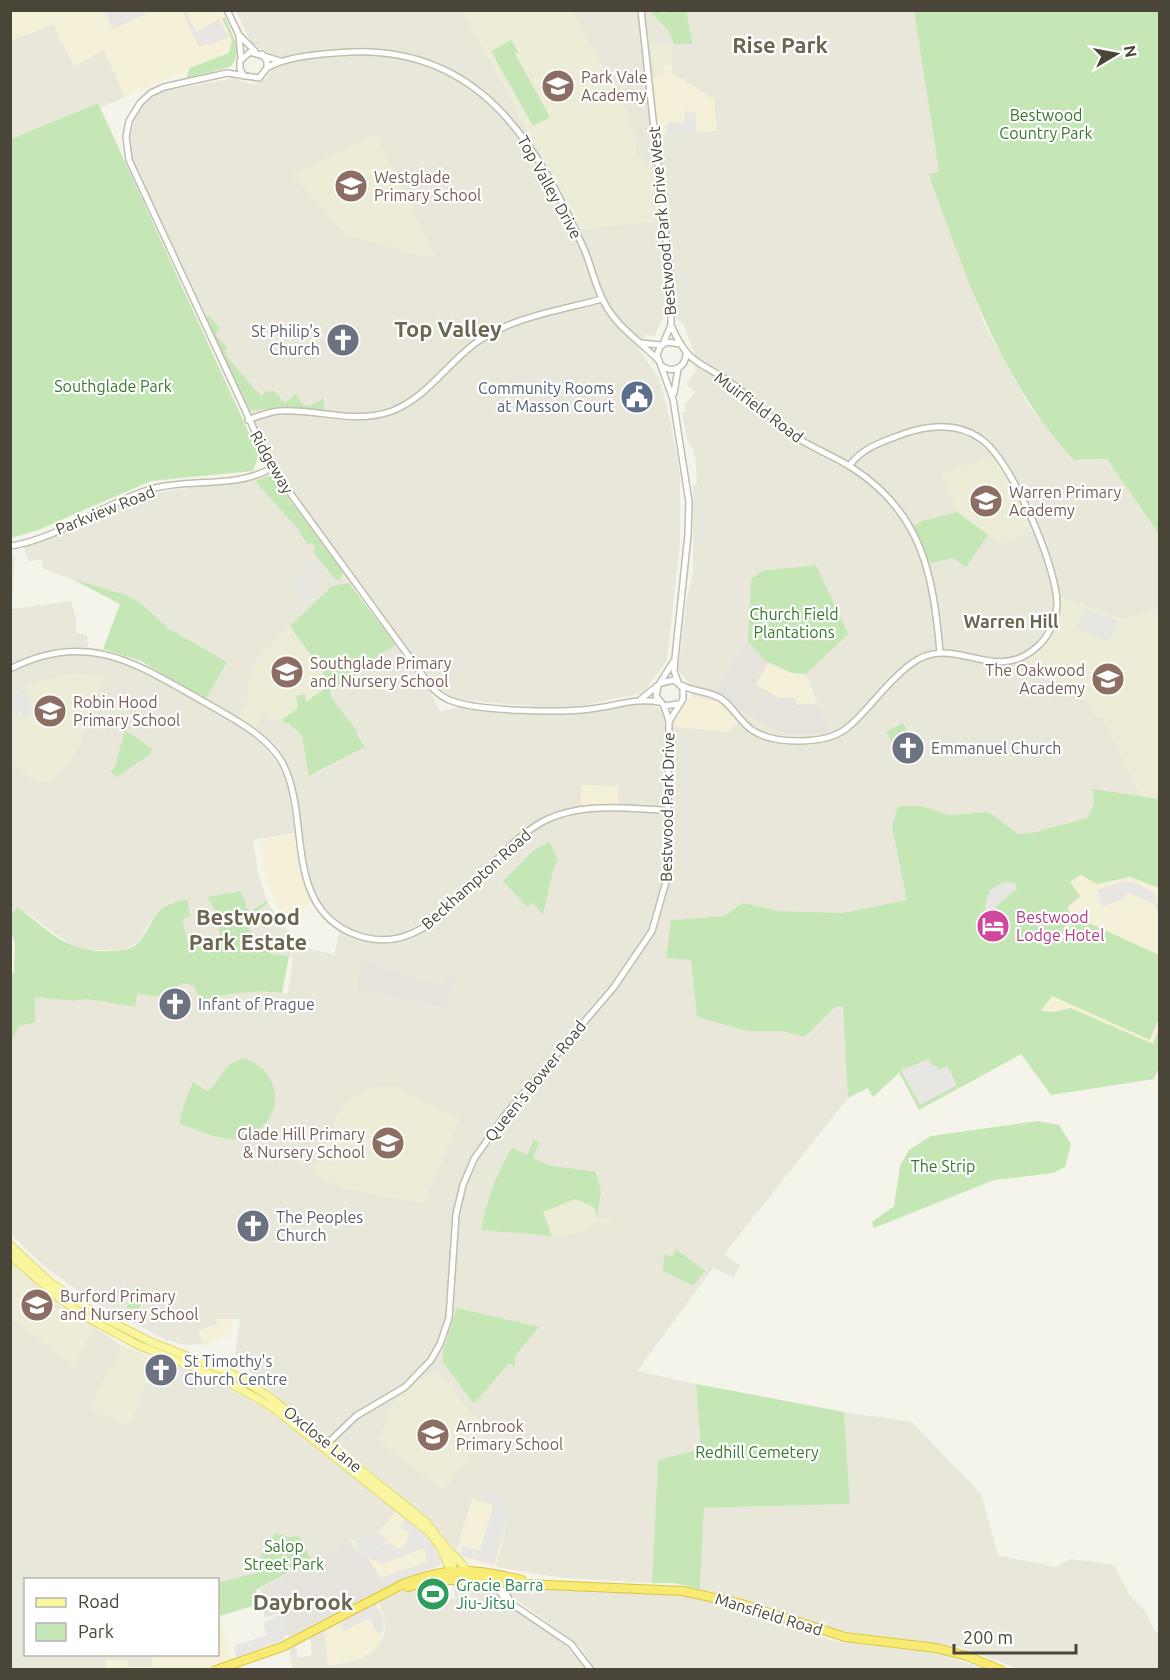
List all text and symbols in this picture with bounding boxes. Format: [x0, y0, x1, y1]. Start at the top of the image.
north arrow [1086, 24, 1146, 84]
district label: Rise Park [732, 32, 829, 57]
text: N [1121, 44, 1141, 59]
school or university icon: Park Vale Academy [540, 68, 576, 104]
place label: Park Vale Academy [581, 68, 648, 104]
park label: Bestwood Country Park [999, 106, 1093, 142]
street label: Bestwood Park Drive West [645, 125, 679, 316]
street label: Top Valley Drive [514, 132, 586, 242]
school or university icon: Westglade Primary School [333, 168, 369, 204]
place label: Westglade Primary School [374, 168, 481, 204]
district label: Top Valley [394, 316, 502, 341]
place label: St Philip's Church [251, 322, 320, 358]
church icon: St Philip's Church [325, 322, 361, 358]
street label: Muirfield Road [711, 368, 807, 446]
park label: Southglade Park [54, 377, 172, 395]
place label: Community Rooms at Masson Court [478, 379, 615, 415]
public building icon: Community Rooms at Masson Court [619, 379, 655, 415]
street label: Ridgeway [247, 427, 297, 497]
street label: Parkview Road [53, 482, 157, 538]
school or university icon: Warren Primary Academy [968, 483, 1004, 519]
place label: Warren Primary Academy [1009, 483, 1121, 519]
park label: Church Field Plantations [749, 605, 839, 641]
district label: Warren Hill [963, 611, 1059, 631]
school or university icon: Southglade Primary and Nursery School [269, 654, 305, 690]
place label: Southglade Primary and Nursery School [310, 654, 452, 690]
place label: The Oakwood Academy [985, 661, 1085, 697]
school or university icon: The Oakwood Academy [1090, 661, 1126, 697]
school or university icon: Robin Hood Primary School [32, 693, 68, 729]
place label: Robin Hood Primary School [73, 693, 180, 729]
church icon: Emmanuel Church [890, 730, 926, 766]
street label: Bestwood Park Drive [657, 732, 677, 882]
place label: Emmanuel Church [931, 739, 1061, 757]
street label: Beckhampton Road [418, 825, 534, 933]
district label: Bestwood Park Estate [189, 904, 307, 954]
hotel icon: Bestwood Lodge Hotel [975, 908, 1011, 944]
place label: Bestwood Lodge Hotel [1016, 908, 1104, 944]
church icon: Infant of Prague [157, 986, 193, 1022]
place label: Infant of Prague [198, 995, 315, 1013]
street label: Queen's Bower Road [481, 1017, 589, 1145]
place label: Glade Hill Primary & Nursery School [237, 1125, 365, 1161]
school or university icon: Glade Hill Primary & Nursery School [370, 1125, 406, 1161]
park label: The Strip [911, 1157, 975, 1175]
church icon: The Peoples Church [235, 1208, 271, 1244]
place label: The Peoples Church [276, 1208, 363, 1244]
school or university icon: Burford Primary and Nursery School [19, 1287, 55, 1323]
place label: Burford Primary and Nursery School [60, 1287, 198, 1323]
church icon: St Timothy's Church Centre [143, 1352, 179, 1388]
place label: St Timothy's Church Centre [184, 1352, 287, 1388]
street label: Oxclose Lane [280, 1402, 366, 1476]
school or university icon: Arnbrook Primary School [415, 1417, 451, 1453]
place label: Arnbrook Primary School [456, 1417, 563, 1453]
park label: Redhill Cemetery [695, 1443, 819, 1461]
park label: Salop Street Park [244, 1537, 324, 1573]
sports icon: Gracie Barra Jiu-Jitsu [415, 1576, 451, 1612]
place label: Gracie Barra Jiu-Jitsu [456, 1576, 543, 1612]
legend [24, 1578, 219, 1656]
district label: Daybrook [253, 1589, 354, 1614]
street label: Mansfield Road [713, 1589, 825, 1639]
text: Road [78, 1591, 120, 1611]
scale bar [954, 1617, 1076, 1655]
text: Park [78, 1621, 114, 1641]
text: 200 m [963, 1627, 1013, 1647]

